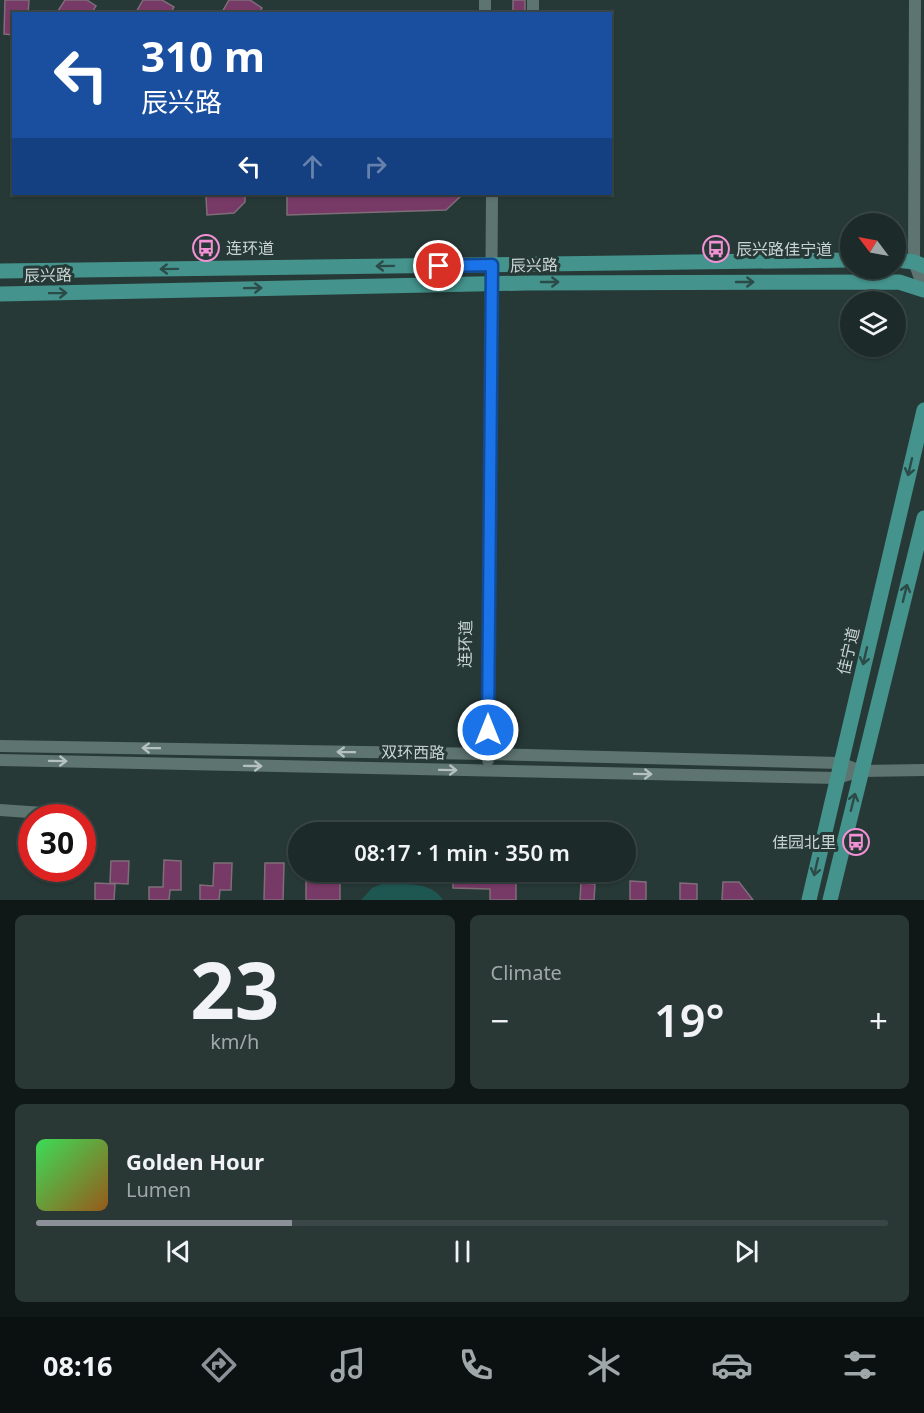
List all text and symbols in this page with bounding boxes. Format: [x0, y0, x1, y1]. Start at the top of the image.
text: 310 m [141, 27, 265, 84]
icon: left [42, 36, 120, 114]
text: 辰兴路 [141, 83, 222, 120]
icon: left [233, 150, 266, 183]
icon: ahead [296, 150, 329, 183]
icon: right [359, 150, 392, 183]
north arrow [840, 213, 906, 279]
map controls [840, 213, 906, 357]
bus stop icon: 连环道 [191, 233, 221, 263]
bus stop icon: 辰兴路佳宁道 [701, 234, 731, 264]
place label: 连环道 [226, 237, 274, 259]
place label: 辰兴路佳宁道 [736, 238, 832, 260]
pin [413, 240, 464, 291]
icon: arrive [422, 249, 455, 282]
street label: 辰兴路 [510, 254, 558, 276]
one-way arrow [376, 261, 396, 272]
one-way arrow [160, 263, 180, 275]
street label: 辰兴路 [24, 264, 72, 286]
one-way arrow [540, 276, 560, 288]
one-way arrow [735, 276, 755, 288]
one-way arrow [243, 283, 263, 294]
one-way arrow [48, 287, 68, 298]
button: layers [840, 291, 906, 357]
one-way arrow [904, 457, 916, 476]
one-way arrow [900, 583, 912, 602]
street label: 连环道 [454, 620, 476, 668]
street label: 佳宁道 [832, 625, 864, 677]
one-way arrow [859, 647, 871, 666]
position arrow [456, 698, 520, 762]
street label: 双环西路 [381, 740, 445, 764]
one-way arrow [141, 743, 161, 754]
one-way arrow [336, 746, 356, 758]
one-way arrow [48, 756, 68, 767]
one-way arrow [243, 760, 263, 771]
one-way arrow [438, 764, 458, 775]
one-way arrow [633, 768, 653, 779]
one-way arrow [848, 793, 860, 812]
speed limit sign: 30 [18, 804, 96, 882]
bus stop icon: 佳园北里 [841, 827, 871, 857]
place label: 佳园北里 [772, 831, 836, 853]
text: 08:17 · 1 min · 350 m [354, 837, 570, 867]
one-way arrow [810, 857, 822, 876]
text: 23 [190, 936, 279, 1042]
text: Climate [491, 959, 562, 986]
text: 19° [654, 989, 725, 1050]
text: − [491, 998, 509, 1043]
text: + [869, 998, 888, 1043]
text: km/h [210, 1028, 259, 1055]
text: Golden Hour [126, 1146, 264, 1176]
text: Lumen [126, 1176, 191, 1203]
icon: previous [162, 1235, 195, 1268]
icon: pause [446, 1235, 479, 1268]
icon: next [730, 1235, 763, 1268]
icon: directions [198, 1344, 240, 1386]
icon: music [327, 1344, 369, 1386]
icon: phone [455, 1344, 497, 1386]
icon: climate [583, 1344, 625, 1386]
icon: car [711, 1344, 753, 1386]
icon: filters [839, 1344, 881, 1386]
text: 08:16 [43, 1347, 112, 1384]

